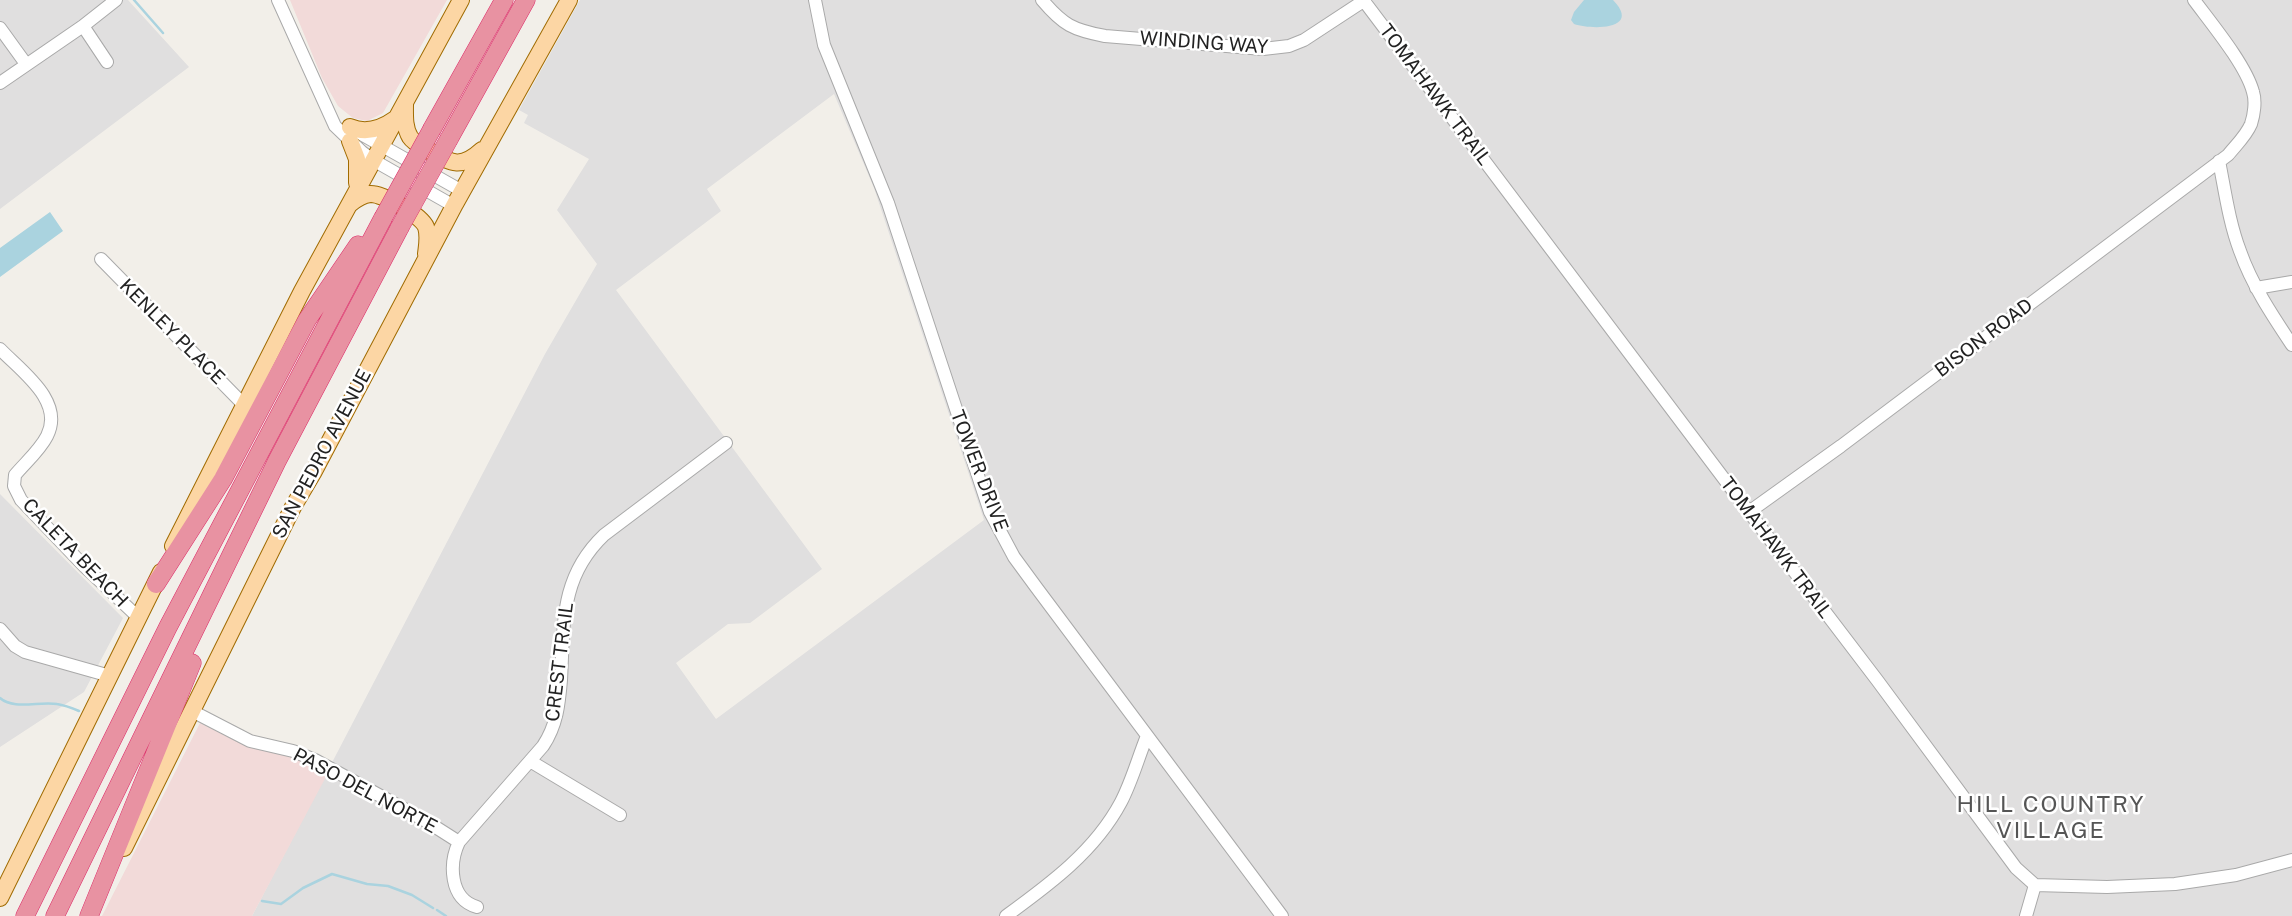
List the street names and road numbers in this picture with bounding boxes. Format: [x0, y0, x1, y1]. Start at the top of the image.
street label: TOMAHAWK TRAIL [1374, 20, 1496, 170]
street label: WINDING WAY [1139, 27, 1269, 59]
street label: KENLEY PLACE [115, 275, 229, 389]
street label: BISON ROAD [1931, 294, 2037, 382]
street label: SAN PEDRO AVENUE [268, 365, 376, 543]
street label: TOWER DRIVE [945, 407, 1013, 535]
street label: TOMAHAWK TRAIL [1715, 473, 1837, 623]
street label: CALETA BEACH [17, 494, 133, 612]
street label: CREST TRAIL [541, 601, 579, 723]
street label: PASO DEL NORTE [289, 743, 441, 839]

